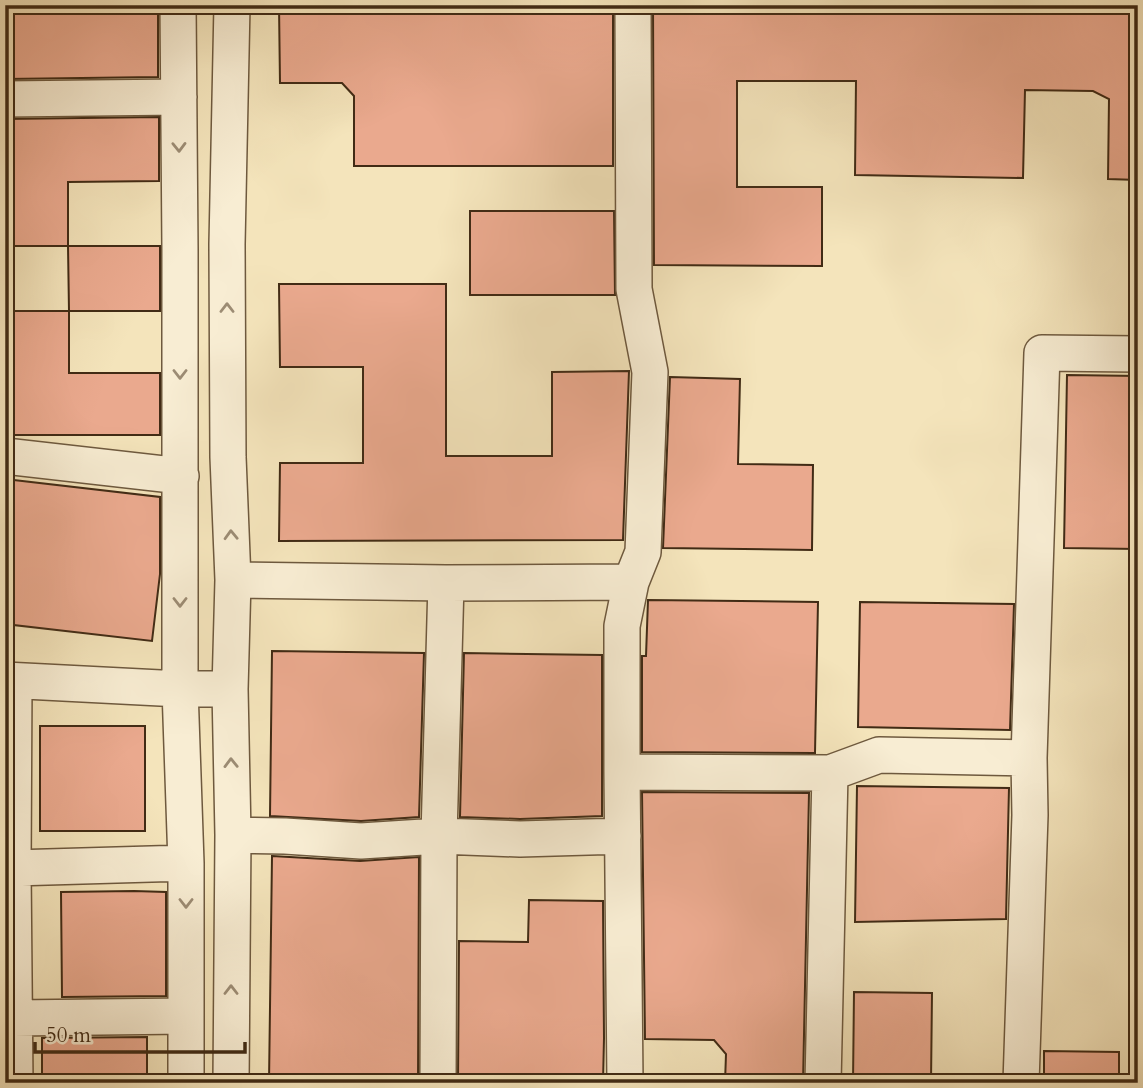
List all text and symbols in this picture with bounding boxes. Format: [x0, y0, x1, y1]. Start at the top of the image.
one-way arrow [171, 142, 187, 153]
one-way arrow [219, 302, 235, 312]
one-way arrow [172, 370, 188, 380]
one-way arrow [224, 529, 239, 540]
one-way arrow [172, 597, 188, 608]
one-way arrow [224, 757, 239, 768]
one-way arrow [178, 898, 194, 909]
one-way arrow [223, 984, 239, 995]
scale bar [35, 1011, 245, 1055]
text: 50 m [46, 1021, 91, 1050]

